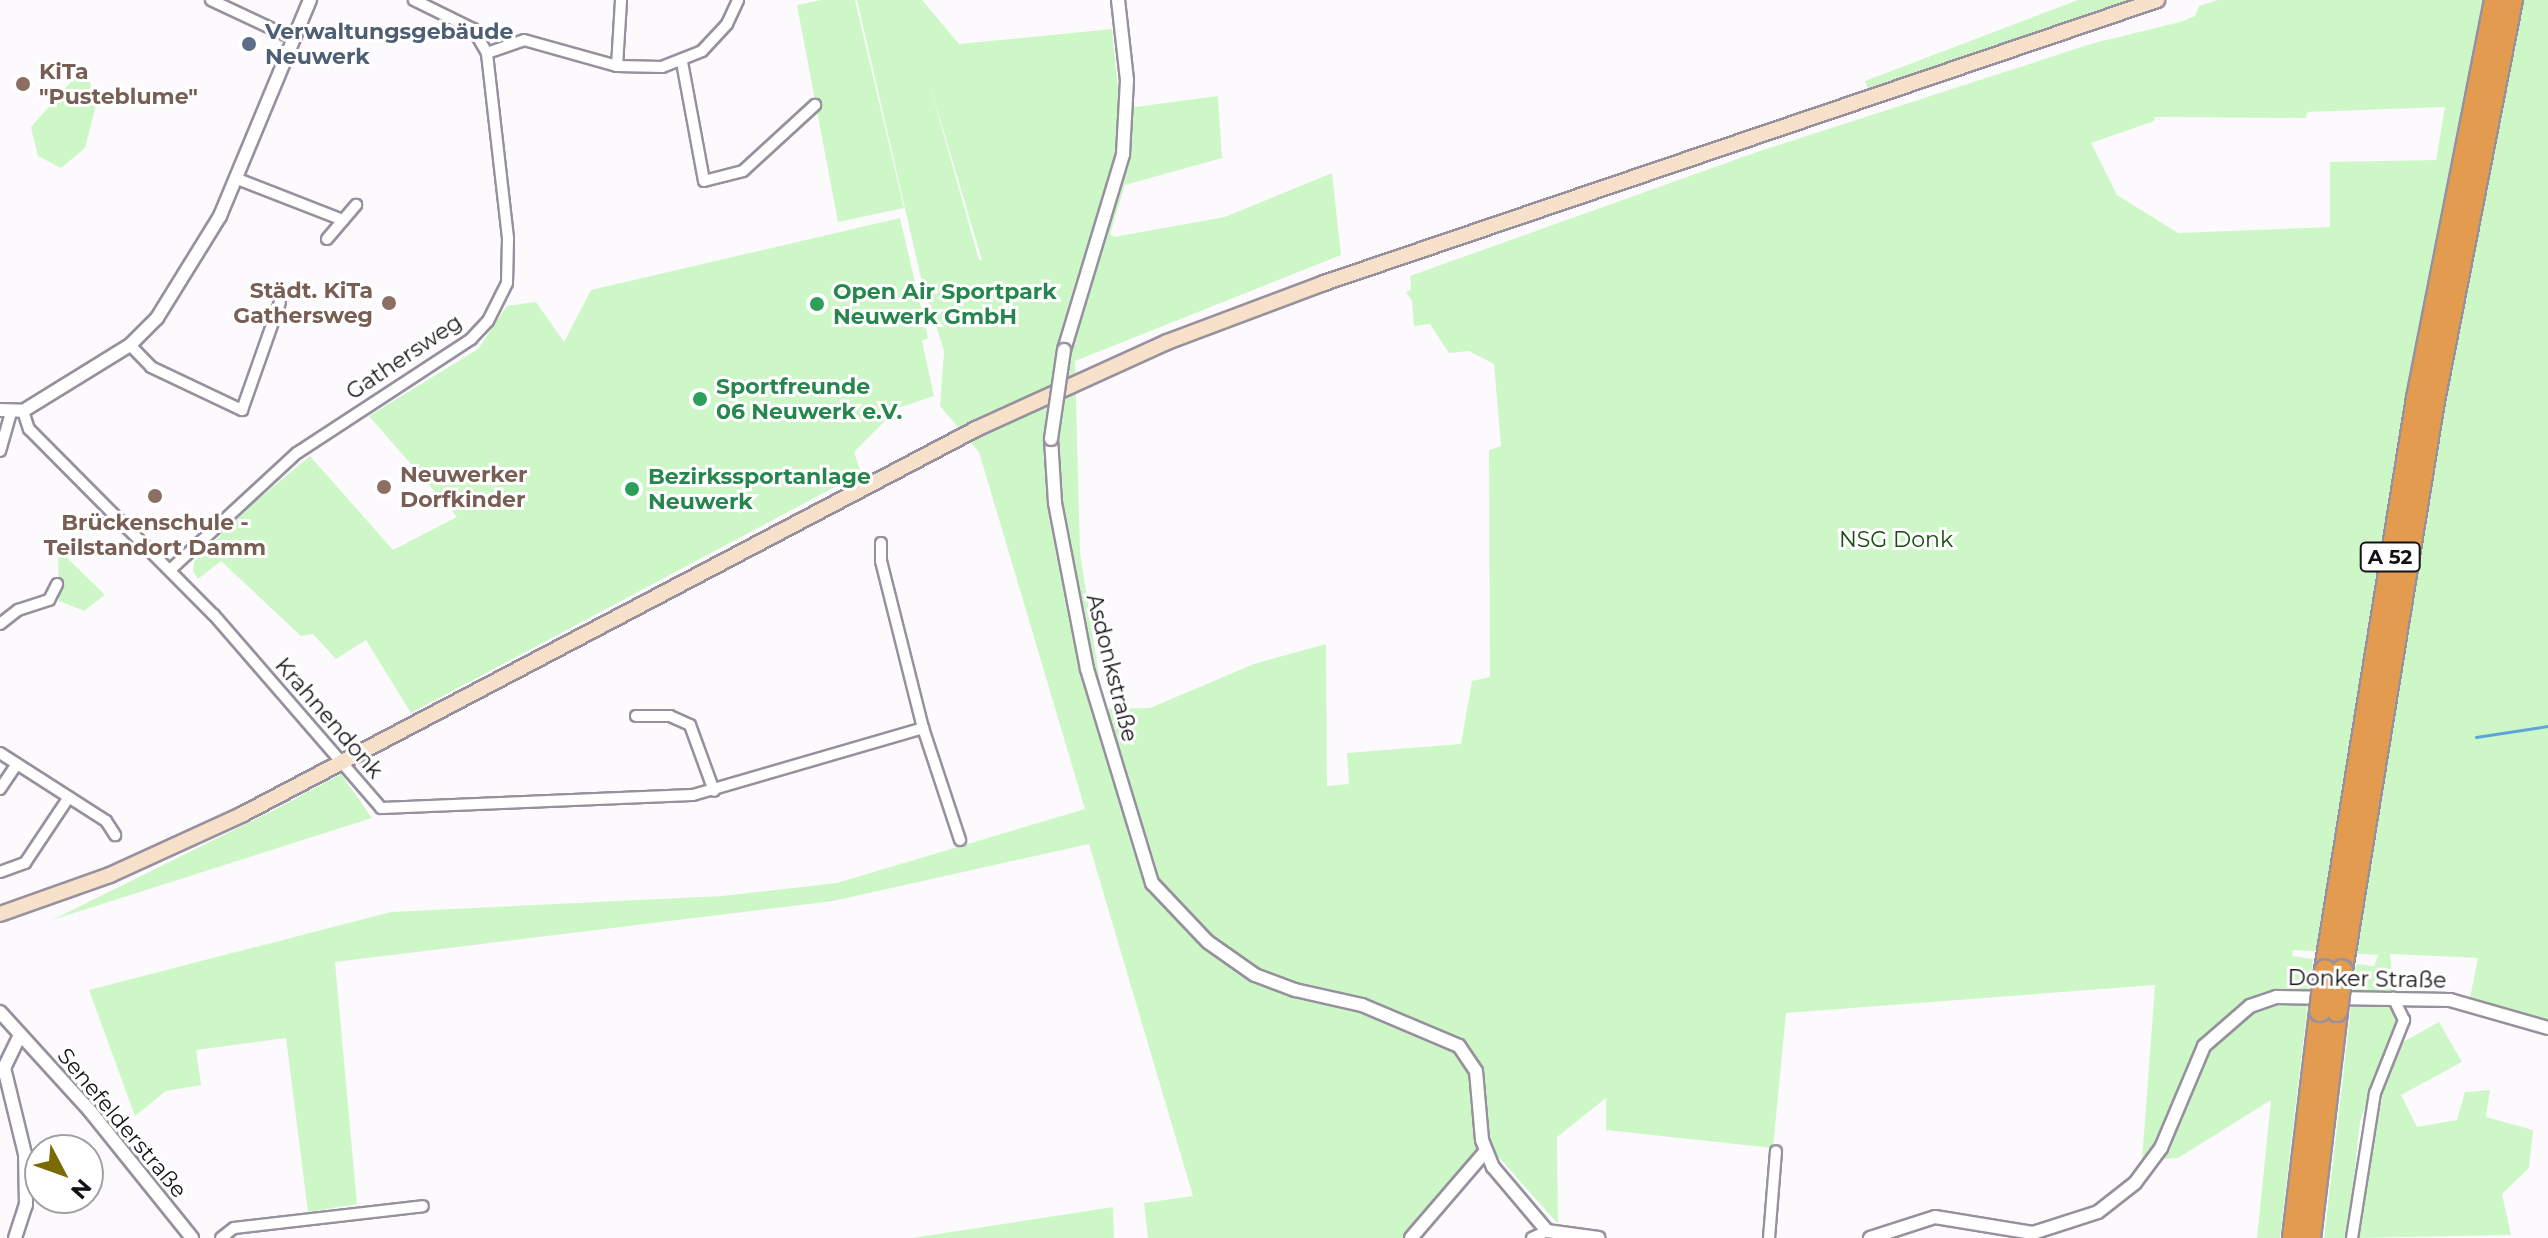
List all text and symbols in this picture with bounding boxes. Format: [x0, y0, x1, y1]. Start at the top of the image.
place label: Verwaltungsgebäude Neuwerk [265, 18, 513, 70]
marker: Verwaltungsgebäude Neuwerk [240, 35, 258, 53]
place label: KiTa "Pusteblume" [39, 58, 198, 110]
marker: KiTa "Pusteblume" [14, 75, 32, 93]
place label: Städt. KiTa Gathersweg [233, 277, 373, 328]
place label: Open Air Sportpark Neuwerk GmbH [833, 278, 1057, 330]
marker: Städt. KiTa Gathersweg [380, 294, 398, 312]
marker: Open Air Sportpark Neuwerk GmbH [808, 295, 826, 313]
street label: Gathersweg [341, 309, 467, 405]
place label: Sportfreunde 06 Neuwerk e.V. [716, 373, 902, 424]
marker: Sportfreunde 06 Neuwerk e.V. [691, 390, 709, 408]
place label: Neuwerker Dorfkinder [400, 461, 528, 512]
place label: Bezirkssportanlage Neuwerk [648, 463, 871, 514]
marker: Neuwerker Dorfkinder [375, 478, 393, 496]
marker: Bezirkssportanlage Neuwerk [623, 480, 641, 498]
marker: Brückenschule - Teilstandort Damm [146, 487, 164, 505]
place label: Brückenschule - Teilstandort Damm [44, 509, 266, 560]
park label: NSG Donk [1839, 527, 1953, 553]
road number: A 52 [2358, 541, 2422, 573]
street label: Asdonkstraße [1081, 591, 1143, 745]
street label: Krahnendonk [270, 652, 388, 784]
street label: Donker Straße [2287, 964, 2447, 994]
street label: Senefelderstraße [52, 1043, 192, 1203]
north arrow [24, 1134, 104, 1214]
text: N [65, 1173, 97, 1204]

